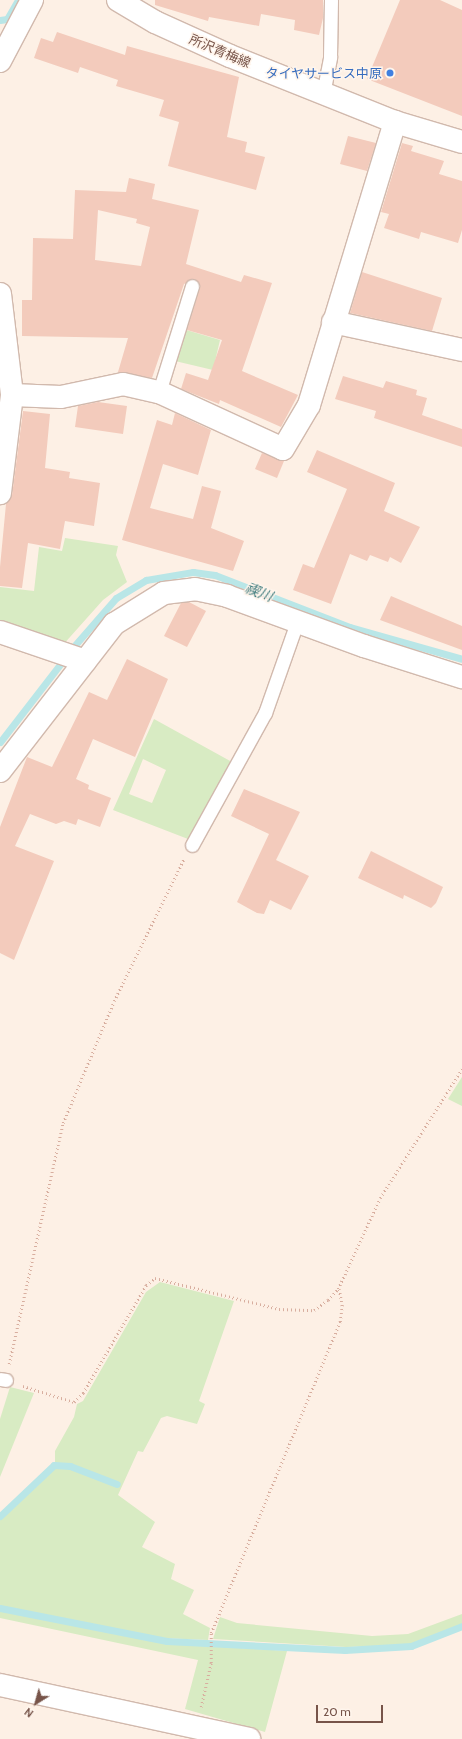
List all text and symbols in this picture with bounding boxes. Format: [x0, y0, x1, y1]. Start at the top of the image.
street label: 所沢青梅線 [187, 31, 253, 71]
place label: タイヤサービス中原 [265, 65, 382, 81]
marker: タイヤサービス中原 [385, 68, 395, 78]
water label: 禊川 [243, 579, 275, 605]
north arrow [16, 1683, 56, 1723]
scale bar [318, 1697, 385, 1723]
text: 20 m [323, 1704, 351, 1719]
text: N [21, 1705, 36, 1721]

